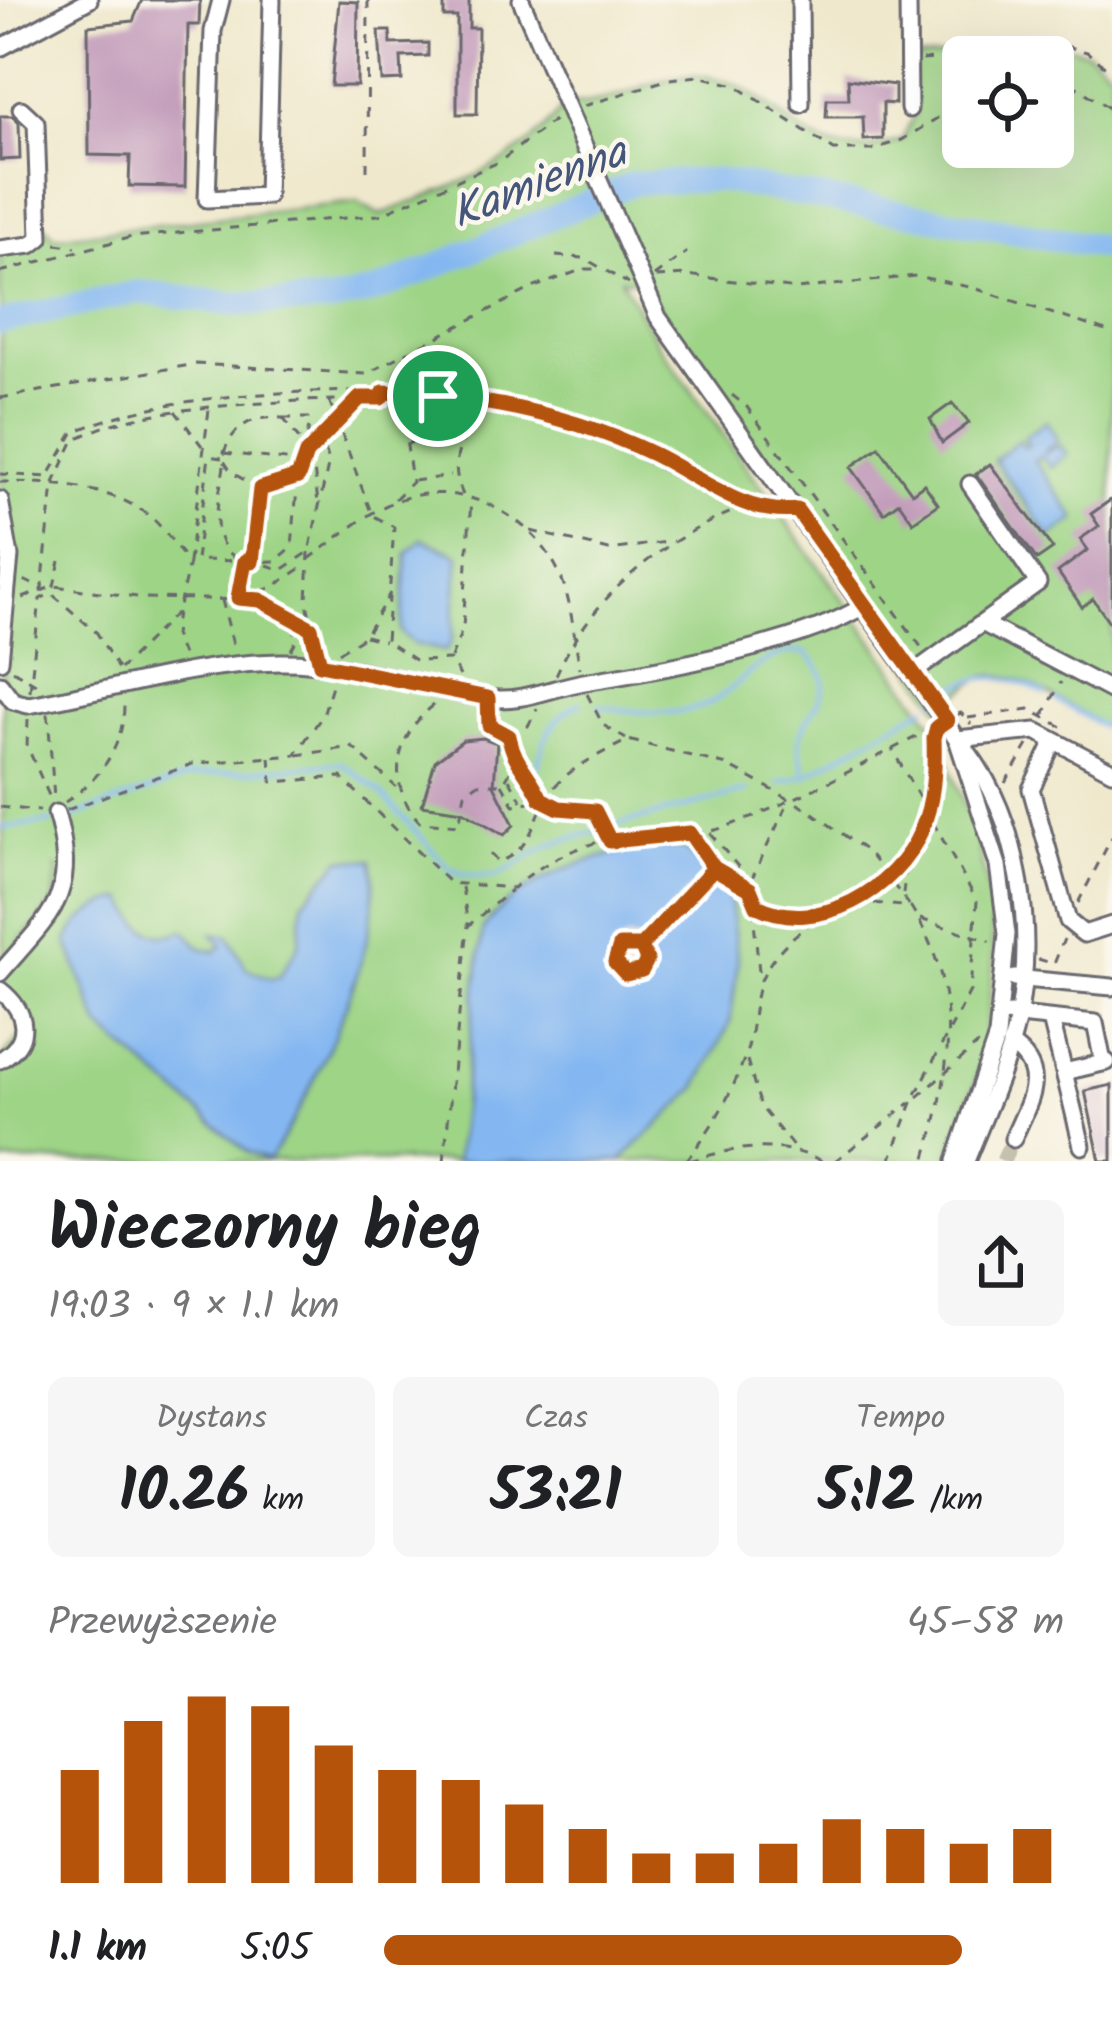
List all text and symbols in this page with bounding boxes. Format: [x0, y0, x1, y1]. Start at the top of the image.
map controls [942, 36, 1074, 168]
button: locate [942, 36, 1074, 168]
water label: Kamienna [441, 117, 641, 251]
pin [387, 345, 489, 447]
icon: arrive [405, 363, 471, 429]
text: Wieczorny bieg [48, 1179, 482, 1284]
button: share [938, 1200, 1064, 1326]
text: 19:03 · 9 × 1.1 km [48, 1277, 339, 1339]
text: Dystans [156, 1393, 267, 1446]
text: Czas [524, 1393, 588, 1446]
text: Tempo [856, 1393, 945, 1446]
text: 10.26 [119, 1446, 249, 1542]
text: 53:21 [490, 1446, 622, 1542]
text: 5:12 [818, 1446, 916, 1542]
text: km [249, 1475, 304, 1528]
text: /km [916, 1475, 983, 1528]
text: Przewyższenie [48, 1593, 277, 1655]
text: 45–58 m [907, 1593, 1064, 1655]
text: 1.1 km [48, 1919, 147, 1981]
text: 5:05 [240, 1919, 311, 1981]

